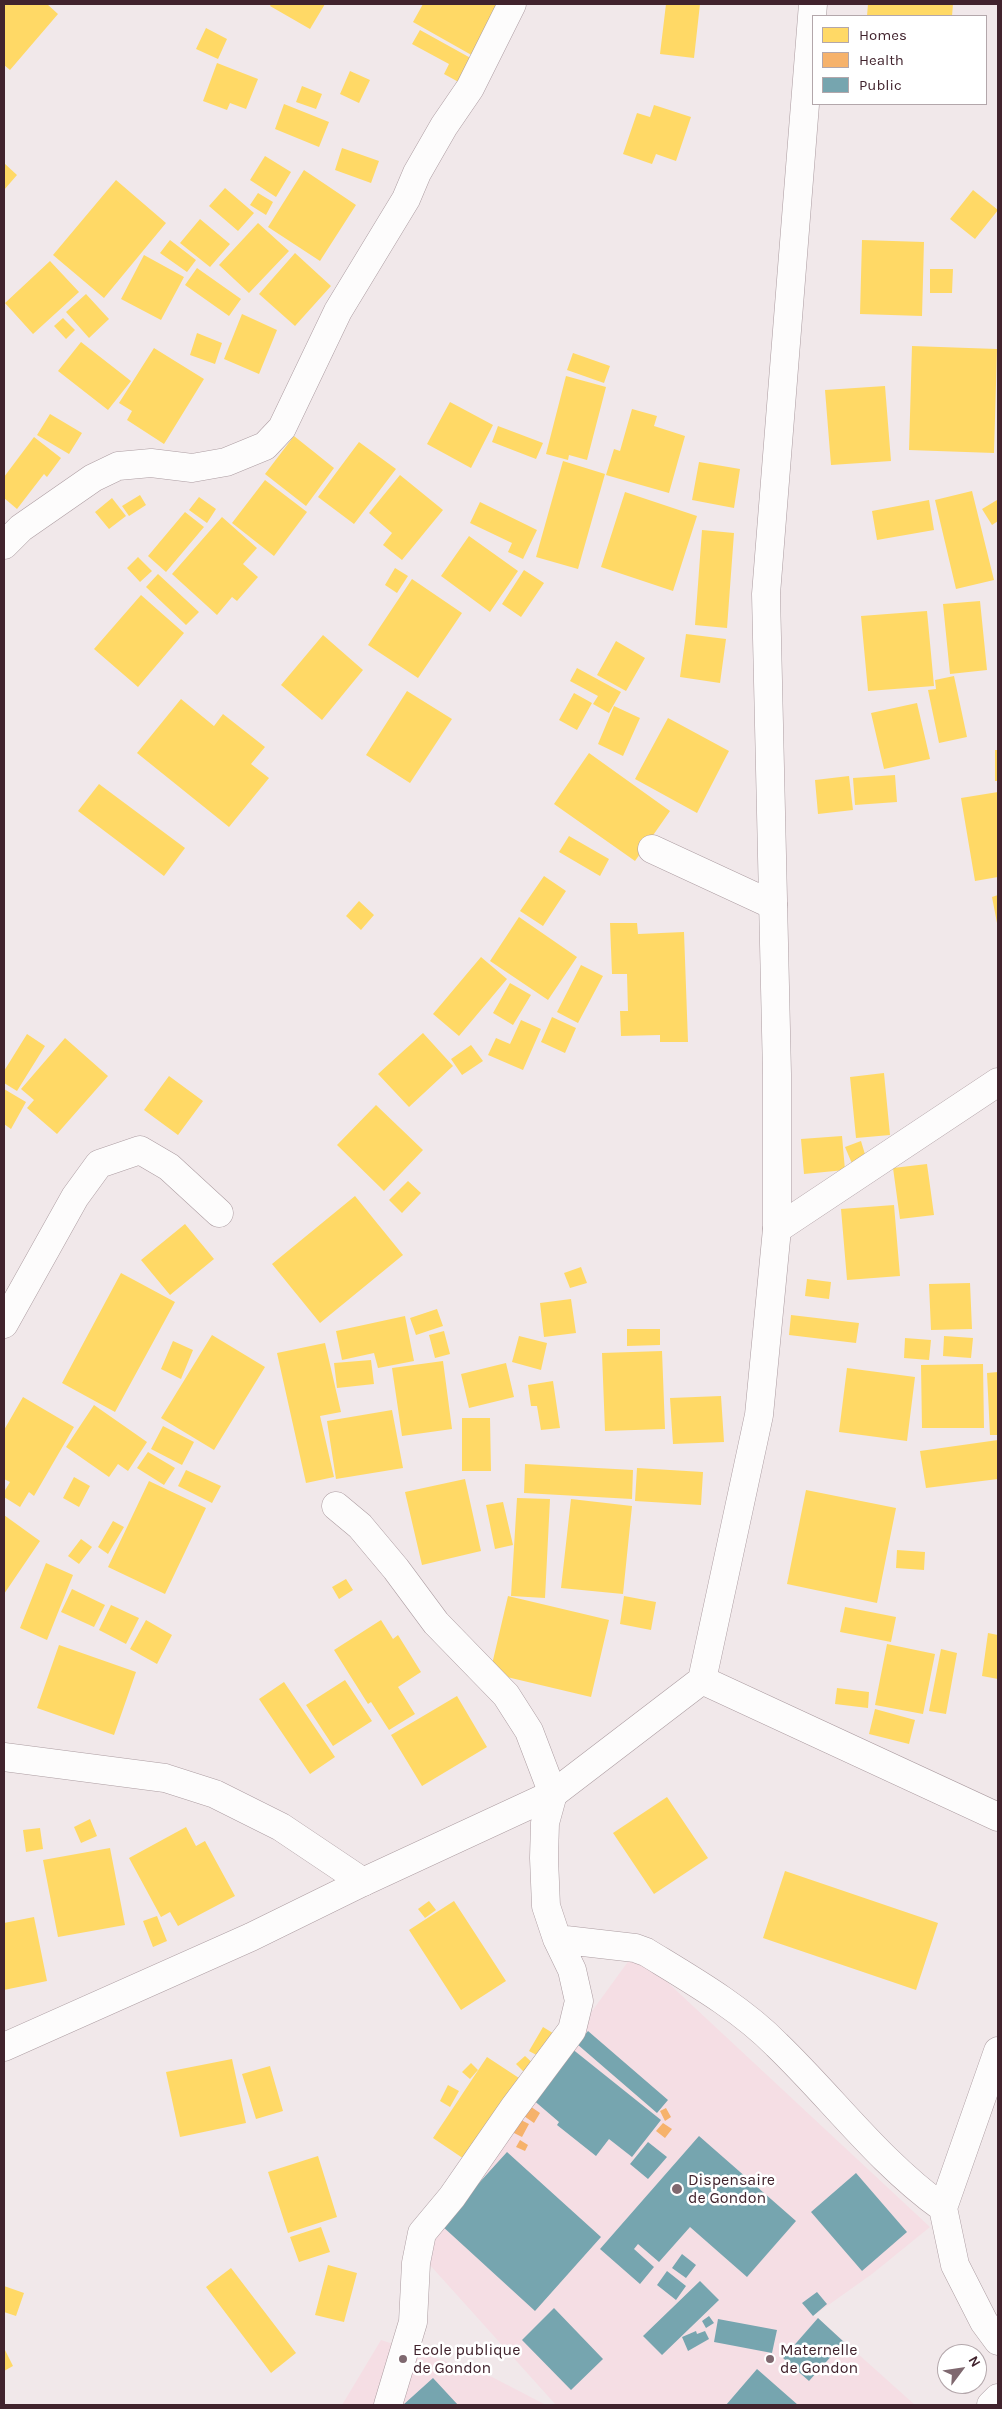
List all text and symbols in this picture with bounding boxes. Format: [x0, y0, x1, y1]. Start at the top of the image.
legend [812, 15, 987, 105]
text: Homes [859, 26, 907, 44]
text: Health [859, 51, 904, 69]
text: Public [859, 76, 902, 94]
place label: Dispensaire de Gondon [688, 2170, 775, 2208]
marker: Dispensaire de Gondon [670, 2182, 684, 2196]
place label: Ecole publique de Gondon [413, 2340, 521, 2378]
place label: Maternelle de Gondon [780, 2340, 858, 2378]
north arrow [937, 2344, 987, 2394]
marker: Ecole publique de Gondon [397, 2353, 409, 2365]
marker: Maternelle de Gondon [764, 2353, 776, 2365]
text: N [965, 2353, 984, 2370]

